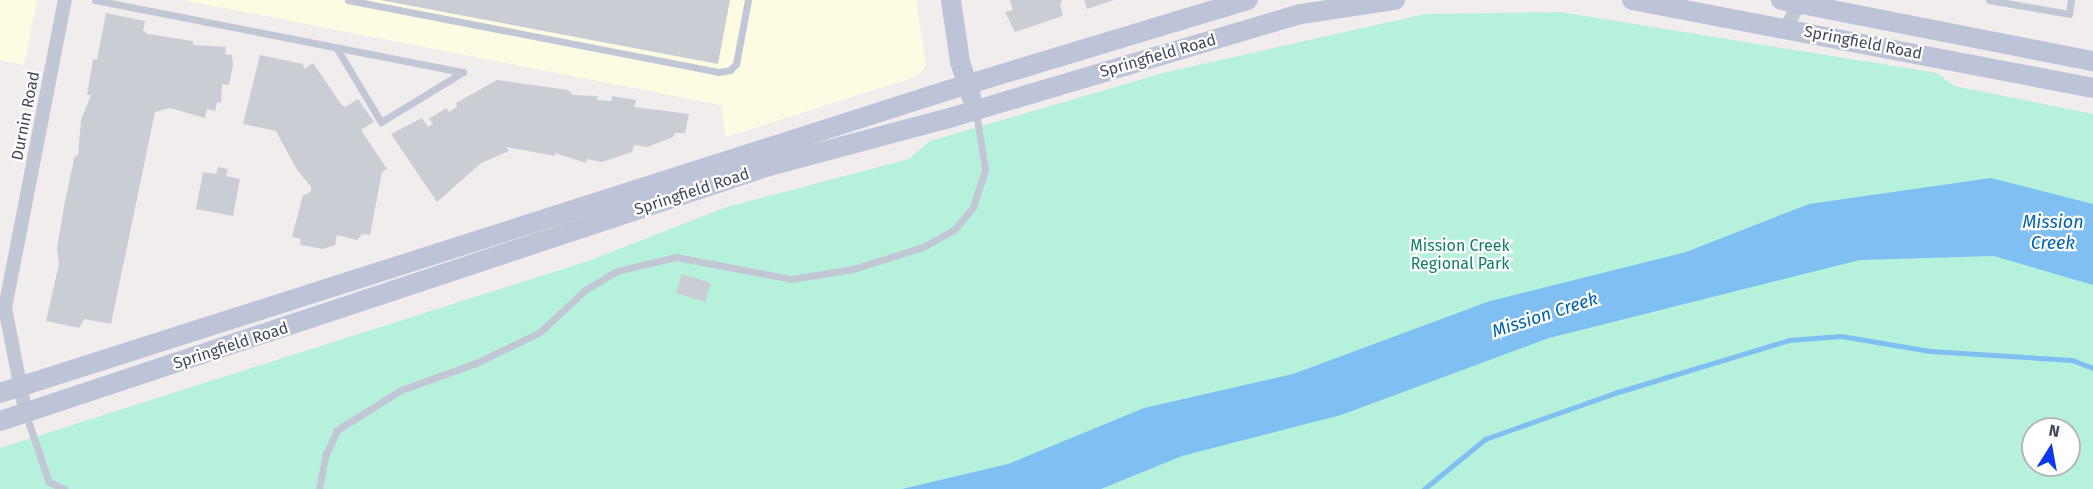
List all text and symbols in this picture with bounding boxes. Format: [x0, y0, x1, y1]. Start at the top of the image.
street label: Springfield Road [1802, 22, 1924, 64]
street label: Springfield Road [1098, 30, 1218, 82]
street label: Durnin Road [8, 70, 44, 162]
street label: Springfield Road [632, 164, 752, 220]
water label: Mission Creek [2022, 212, 2084, 254]
park label: Mission Creek Regional Park [1410, 236, 1510, 274]
water label: Mission Creek [1489, 288, 1601, 342]
street label: Springfield Road [171, 318, 291, 374]
north arrow [2021, 417, 2081, 477]
text: N [2047, 420, 2061, 441]

